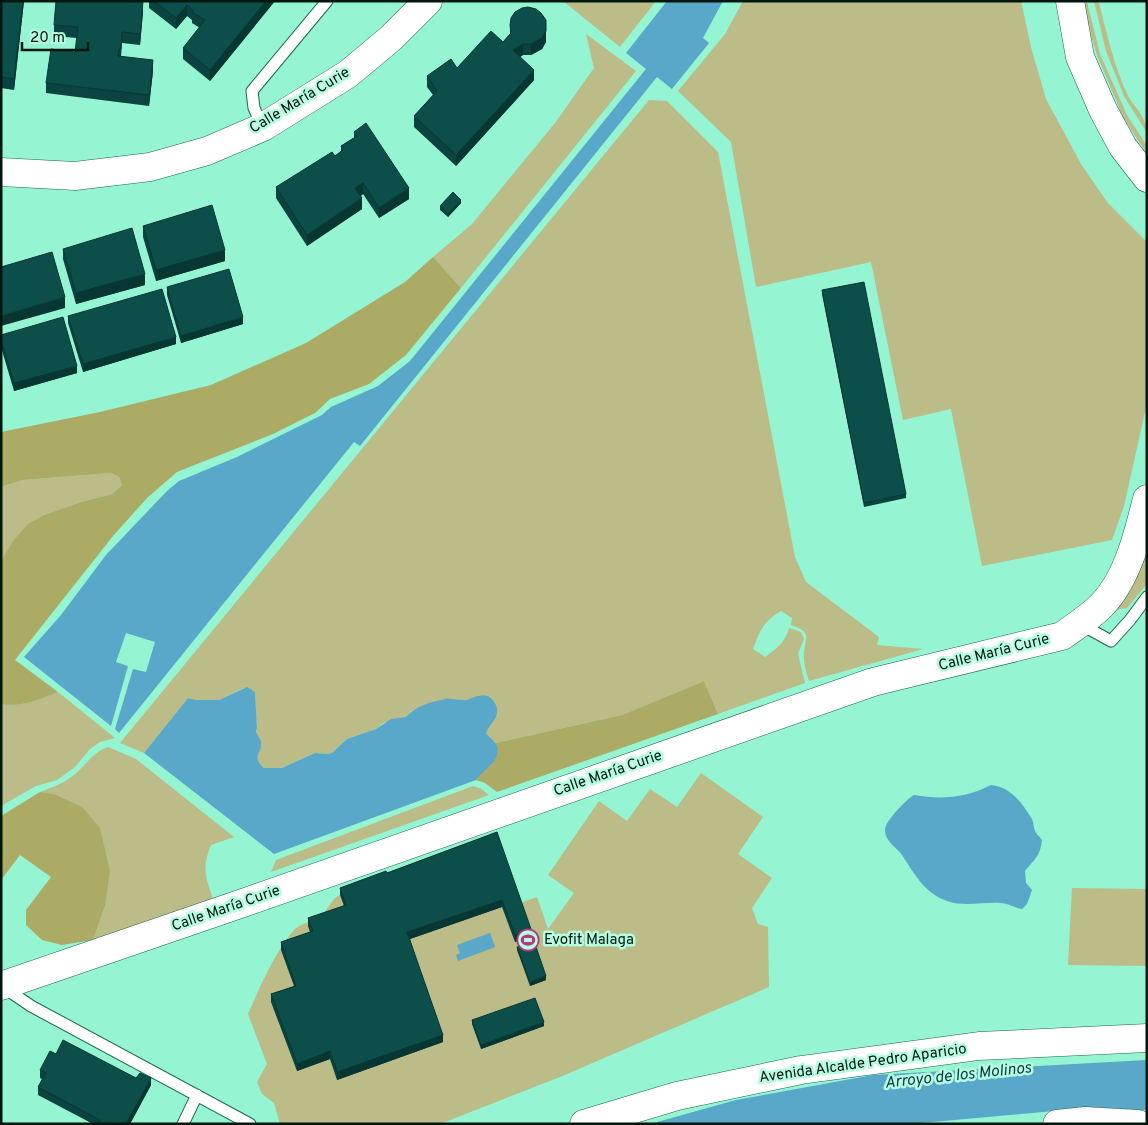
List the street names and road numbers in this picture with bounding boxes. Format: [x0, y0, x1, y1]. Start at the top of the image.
street label: Calle María Curie [246, 64, 354, 138]
street label: Calle María Curie [937, 630, 1051, 676]
street label: Calle María Curie [551, 747, 665, 801]
street label: Calle María Curie [169, 882, 283, 936]
street label: Avenida Alcalde Pedro Aparicio [758, 1040, 968, 1088]

